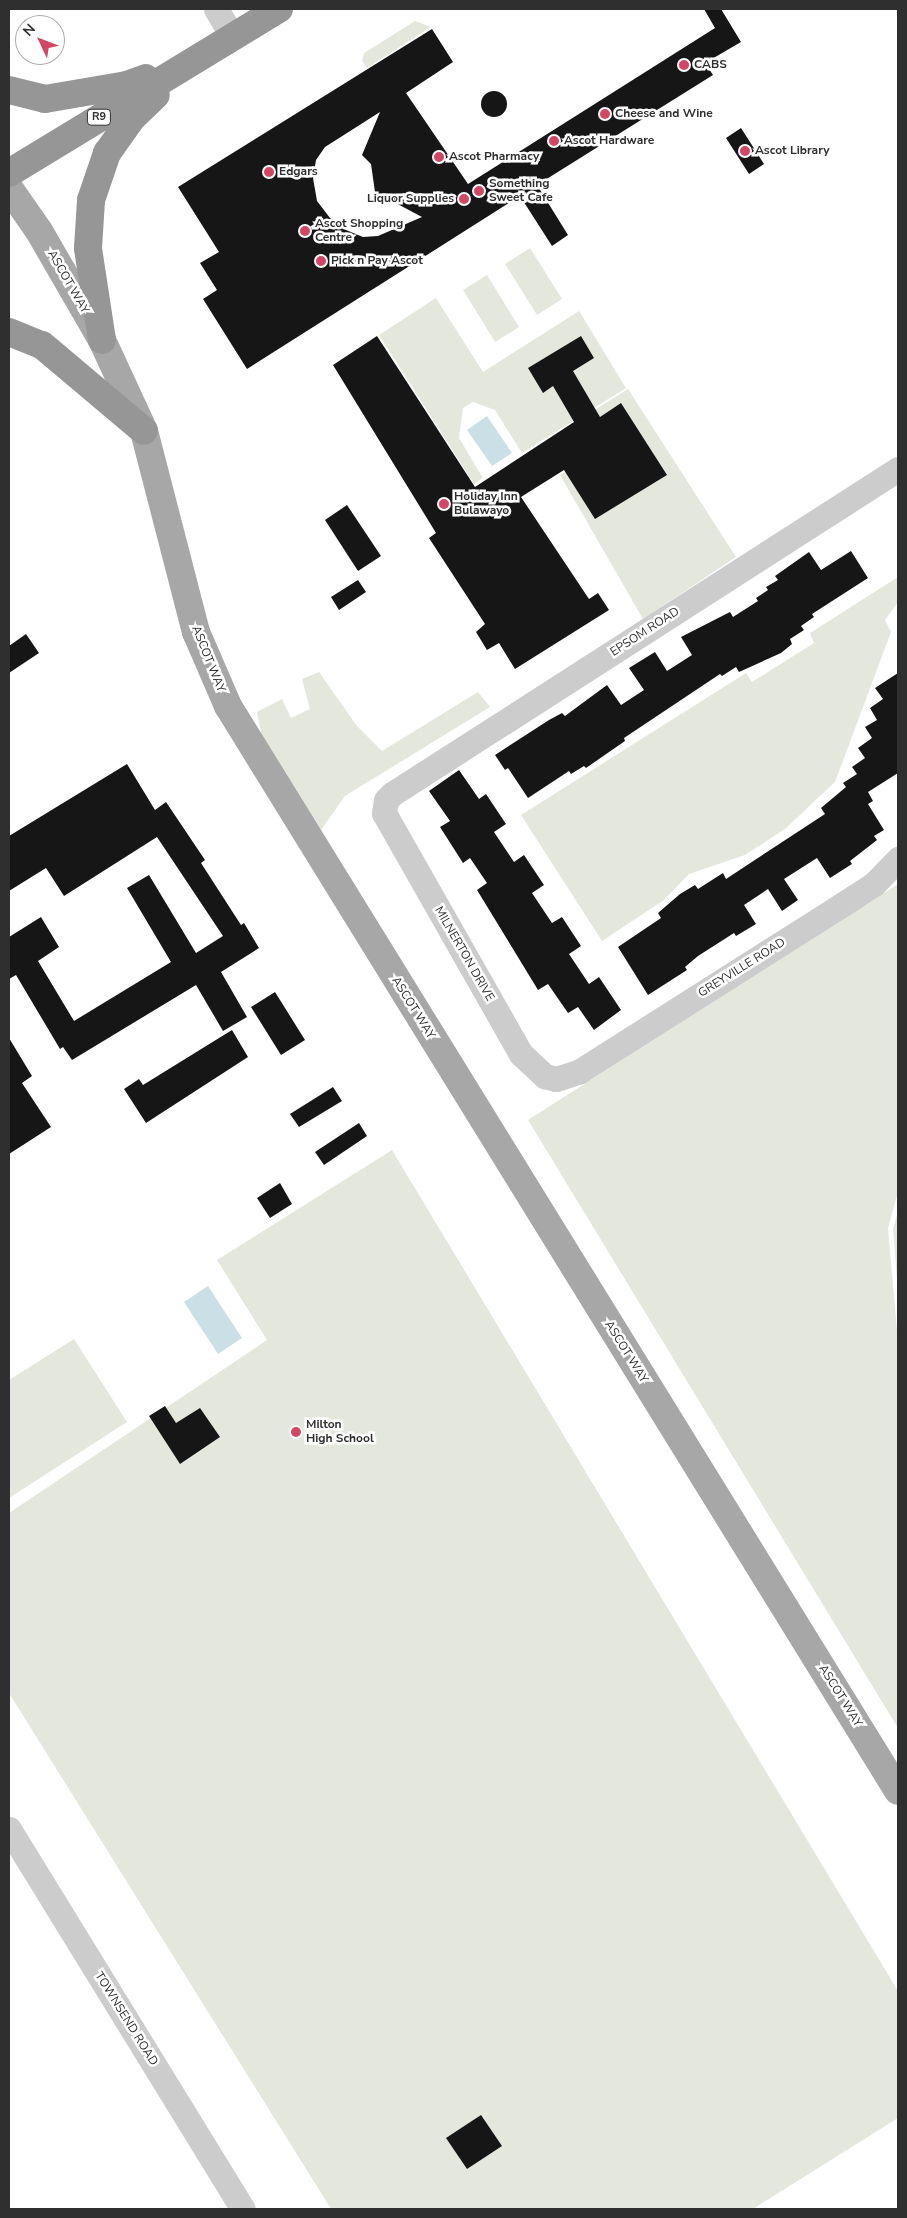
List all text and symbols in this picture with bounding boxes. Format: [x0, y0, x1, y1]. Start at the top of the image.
north arrow [15, 15, 65, 65]
text: N [19, 20, 40, 40]
place label: CABS [694, 58, 727, 72]
marker: CABS [678, 59, 690, 71]
place label: Cheese and Wine [615, 107, 713, 121]
road number: R9 [86, 108, 112, 125]
marker: Cheese and Wine [599, 108, 611, 120]
place label: Ascot Hardware [564, 134, 654, 148]
marker: Ascot Hardware [548, 135, 560, 147]
place label: Ascot Library [755, 144, 830, 158]
marker: Ascot Library [739, 145, 751, 157]
place label: Ascot Pharmacy [449, 150, 539, 164]
marker: Ascot Pharmacy [433, 151, 445, 163]
place label: Edgars [279, 165, 318, 179]
marker: Edgars [263, 166, 275, 178]
place label: Something Sweet Cafe [489, 177, 553, 205]
marker: Something Sweet Cafe [473, 185, 485, 197]
place label: Liquor Supplies [367, 192, 454, 206]
marker: Liquor Supplies [458, 193, 470, 205]
place label: Ascot Shopping Centre [315, 217, 403, 245]
marker: Ascot Shopping Centre [299, 225, 311, 237]
street label: ASCOT WAY [44, 248, 92, 316]
place label: Pick n Pay Ascot [331, 254, 423, 268]
marker: Pick n Pay Ascot [315, 255, 327, 267]
place label: Holiday Inn Bulawayo [454, 490, 518, 518]
marker: Holiday Inn Bulawayo [438, 498, 450, 510]
street label: EPSOM ROAD [608, 604, 682, 660]
street label: ASCOT WAY [188, 624, 228, 694]
street label: MILNERTON DRIVE [431, 904, 497, 1004]
street label: GREYVILLE ROAD [696, 935, 788, 1001]
street label: ASCOT WAY [388, 974, 438, 1042]
street label: ASCOT WAY [601, 1318, 651, 1386]
place label: Milton High School [306, 1418, 374, 1446]
marker: Milton High School [290, 1426, 302, 1438]
street label: ASCOT WAY [815, 1662, 865, 1730]
street label: TOWNSEND ROAD [91, 1970, 161, 2068]

